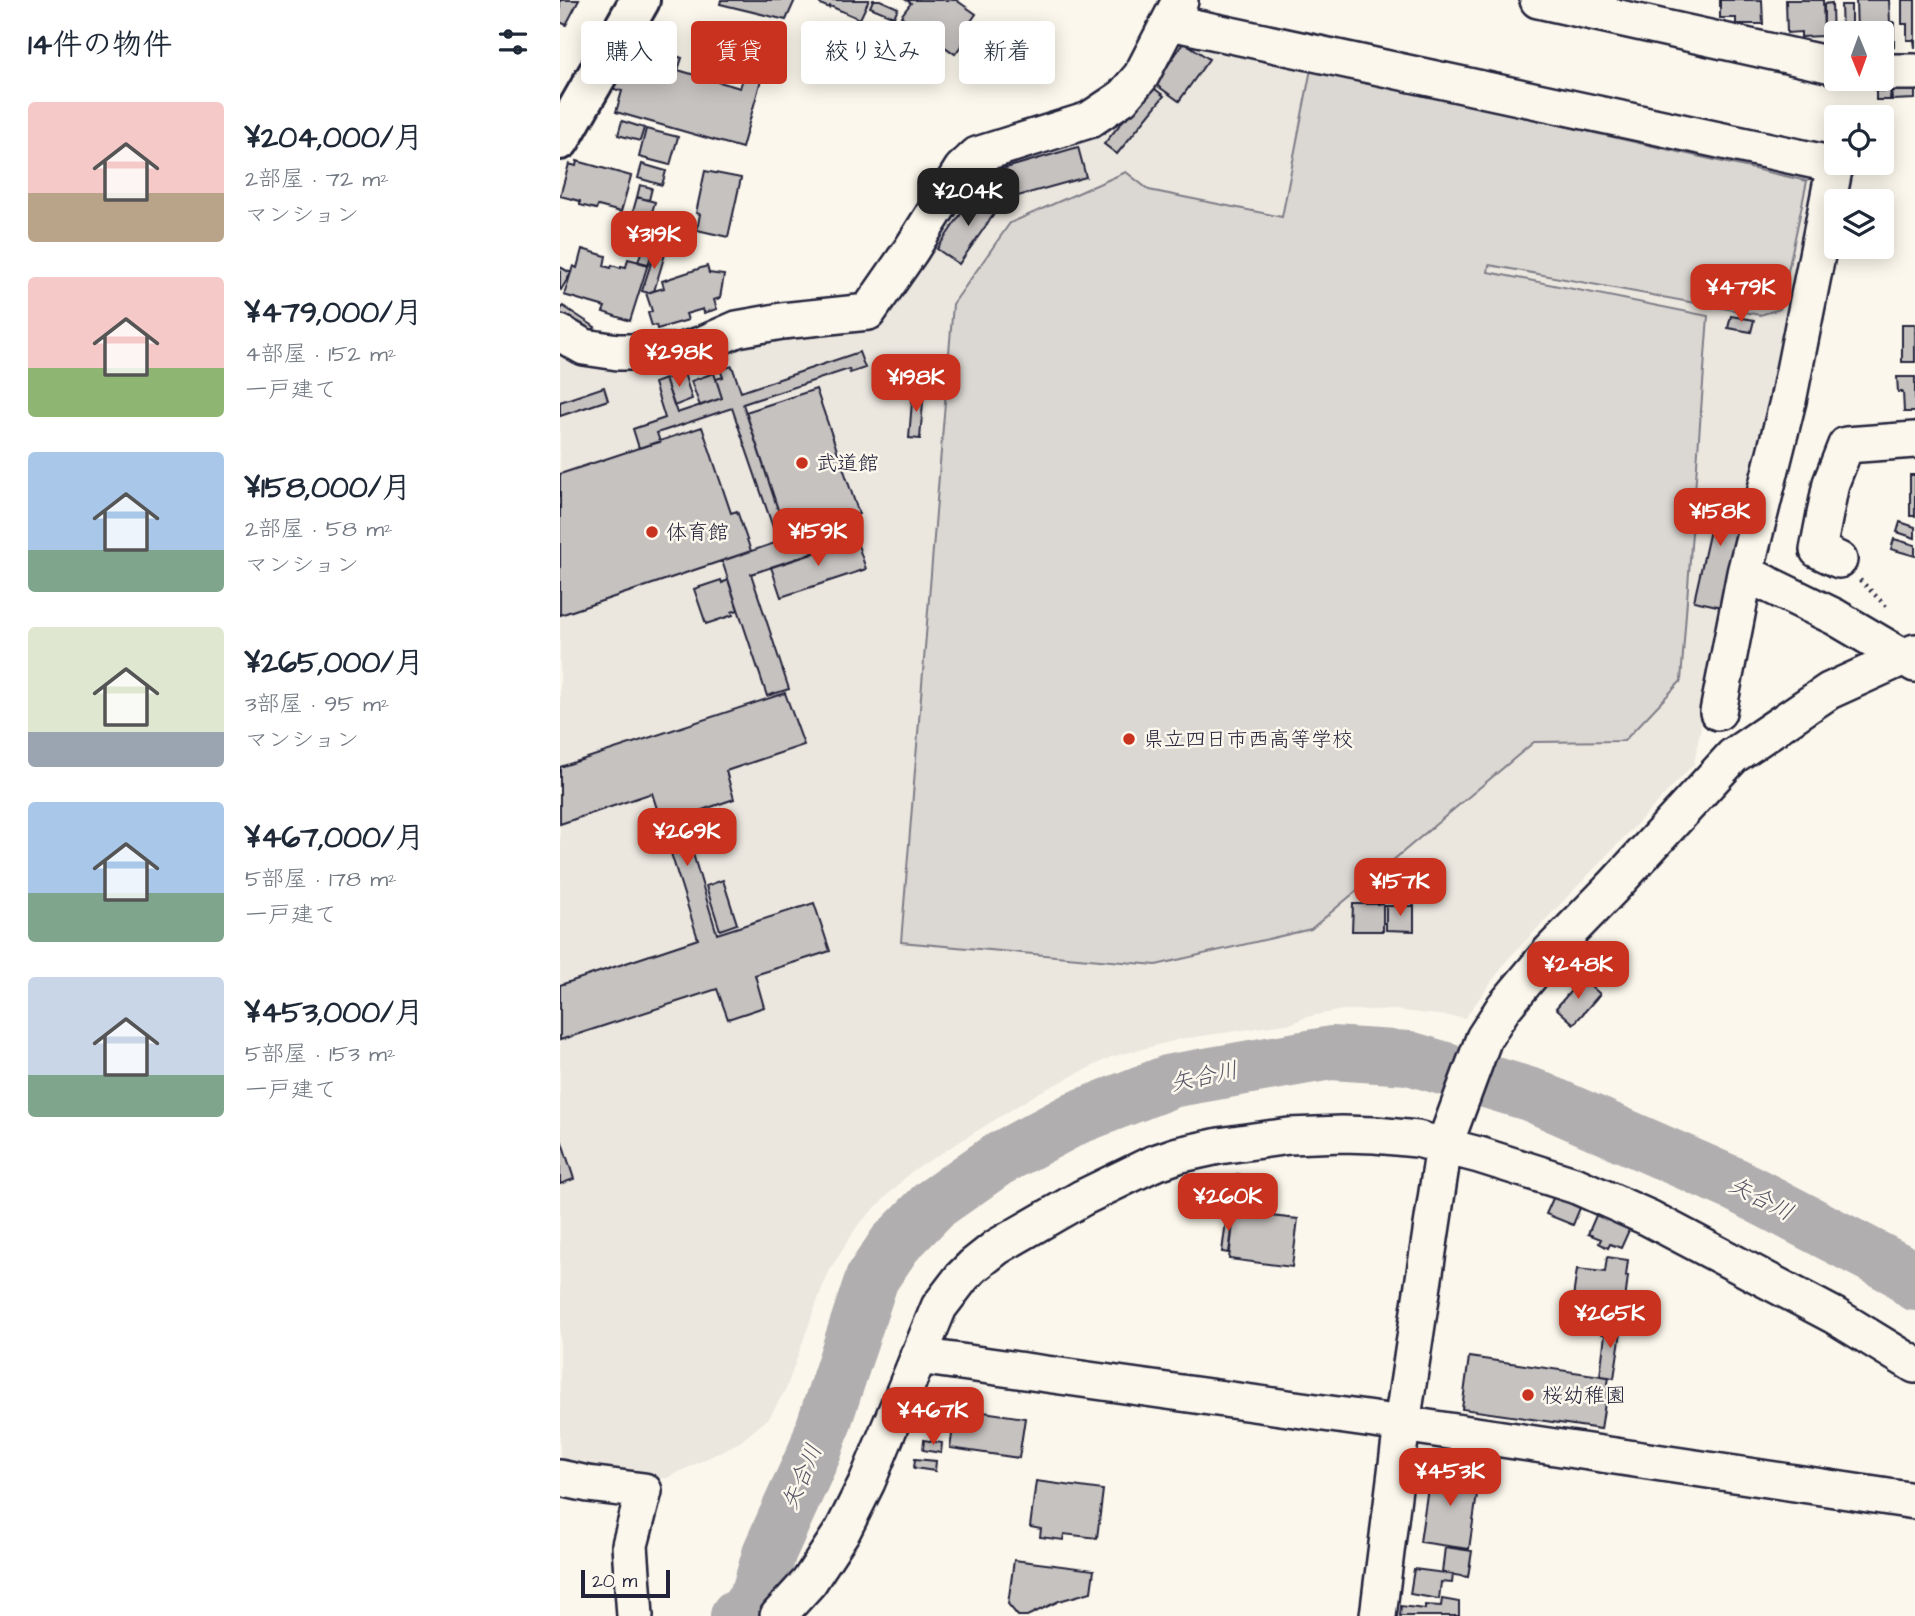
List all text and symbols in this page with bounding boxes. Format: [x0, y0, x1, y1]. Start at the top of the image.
chip: 購入 [581, 21, 677, 84]
chip: 賃貸 [691, 21, 787, 84]
chip: 絞り込み [801, 21, 945, 84]
chip: 新着 [959, 21, 1055, 84]
north arrow [1824, 21, 1894, 91]
map controls [1824, 21, 1894, 259]
icon: filters [494, 23, 532, 61]
text: 14件の物件 [28, 24, 172, 66]
button: locate [1824, 105, 1894, 175]
text: ¥204,000/月 [245, 117, 423, 159]
icon: home [84, 130, 168, 214]
text: 2部屋 · 72 m² [245, 163, 389, 195]
pin: ¥204K [919, 168, 1017, 228]
text: ¥204K [933, 175, 1003, 207]
button: layers [1824, 189, 1894, 259]
text: マンション [245, 199, 359, 231]
pin: ¥319K [605, 212, 703, 271]
text: ¥319K [627, 218, 681, 250]
pin: ¥479K [1692, 264, 1790, 324]
text: ¥479K [1706, 271, 1776, 303]
text: ¥479,000/月 [245, 292, 423, 334]
icon: home [84, 305, 168, 389]
pin: ¥298K [630, 330, 728, 389]
text: ¥298K [645, 336, 713, 368]
text: 4部屋 · 152 m² [245, 338, 396, 370]
pin: ¥198K [867, 354, 965, 414]
text: ¥198K [887, 361, 945, 393]
text: 一戸建て [245, 374, 337, 406]
place label: 武道館 [816, 449, 879, 478]
marker: 武道館 [794, 455, 810, 471]
text: ¥158,000/月 [245, 467, 411, 509]
icon: home [84, 480, 168, 564]
pin: ¥158K [1671, 489, 1769, 548]
text: ¥158K [1690, 495, 1750, 527]
pin: ¥159K [769, 508, 867, 568]
text: 2部屋 · 58 m² [245, 513, 393, 545]
text: ¥159K [789, 515, 847, 547]
place label: 体育館 [666, 518, 729, 547]
marker: 体育館 [644, 524, 660, 540]
text: マンション [245, 549, 359, 581]
text: ¥265,000/月 [245, 642, 424, 684]
icon: home [84, 655, 168, 739]
text: 3部屋 · 95 m² [245, 688, 389, 720]
text: マンション [245, 724, 359, 756]
place label: 県立四日市西高等学校 [1143, 725, 1353, 754]
marker: 県立四日市西高等学校 [1121, 731, 1137, 747]
pin: ¥269K [638, 808, 736, 868]
text: ¥269K [654, 815, 720, 847]
text: ¥467,000/月 [245, 817, 424, 859]
icon: home [84, 830, 168, 914]
pin: ¥157K [1351, 858, 1449, 918]
text: 5部屋 · 178 m² [245, 863, 397, 895]
text: ¥157K [1370, 865, 1430, 897]
text: 一戸建て [245, 899, 337, 931]
pin: ¥248K [1529, 942, 1627, 1001]
text: ¥248K [1543, 948, 1613, 980]
text: ¥453,000/月 [245, 992, 424, 1034]
icon: home [84, 1005, 168, 1089]
text: 5部屋 · 153 m² [245, 1038, 396, 1070]
water label: 矢合川 [1167, 1054, 1241, 1100]
text: 一戸建て [245, 1074, 337, 1106]
water label: 矢合川 [1723, 1169, 1799, 1229]
pin: ¥260K [1179, 1174, 1277, 1233]
text: ¥260K [1194, 1180, 1262, 1212]
pin: ¥265K [1561, 1290, 1659, 1350]
text: ¥265K [1575, 1297, 1645, 1329]
place label: 桜幼稚園 [1542, 1381, 1626, 1410]
marker: 桜幼稚園 [1520, 1387, 1536, 1403]
pin: ¥467K [884, 1388, 982, 1447]
text: ¥467K [898, 1394, 968, 1426]
water label: 矢合川 [774, 1439, 830, 1515]
pin: ¥453K [1401, 1448, 1499, 1508]
text: ¥453K [1415, 1455, 1485, 1487]
scale bar [581, 1567, 670, 1599]
text: 20 m [592, 1568, 637, 1595]

